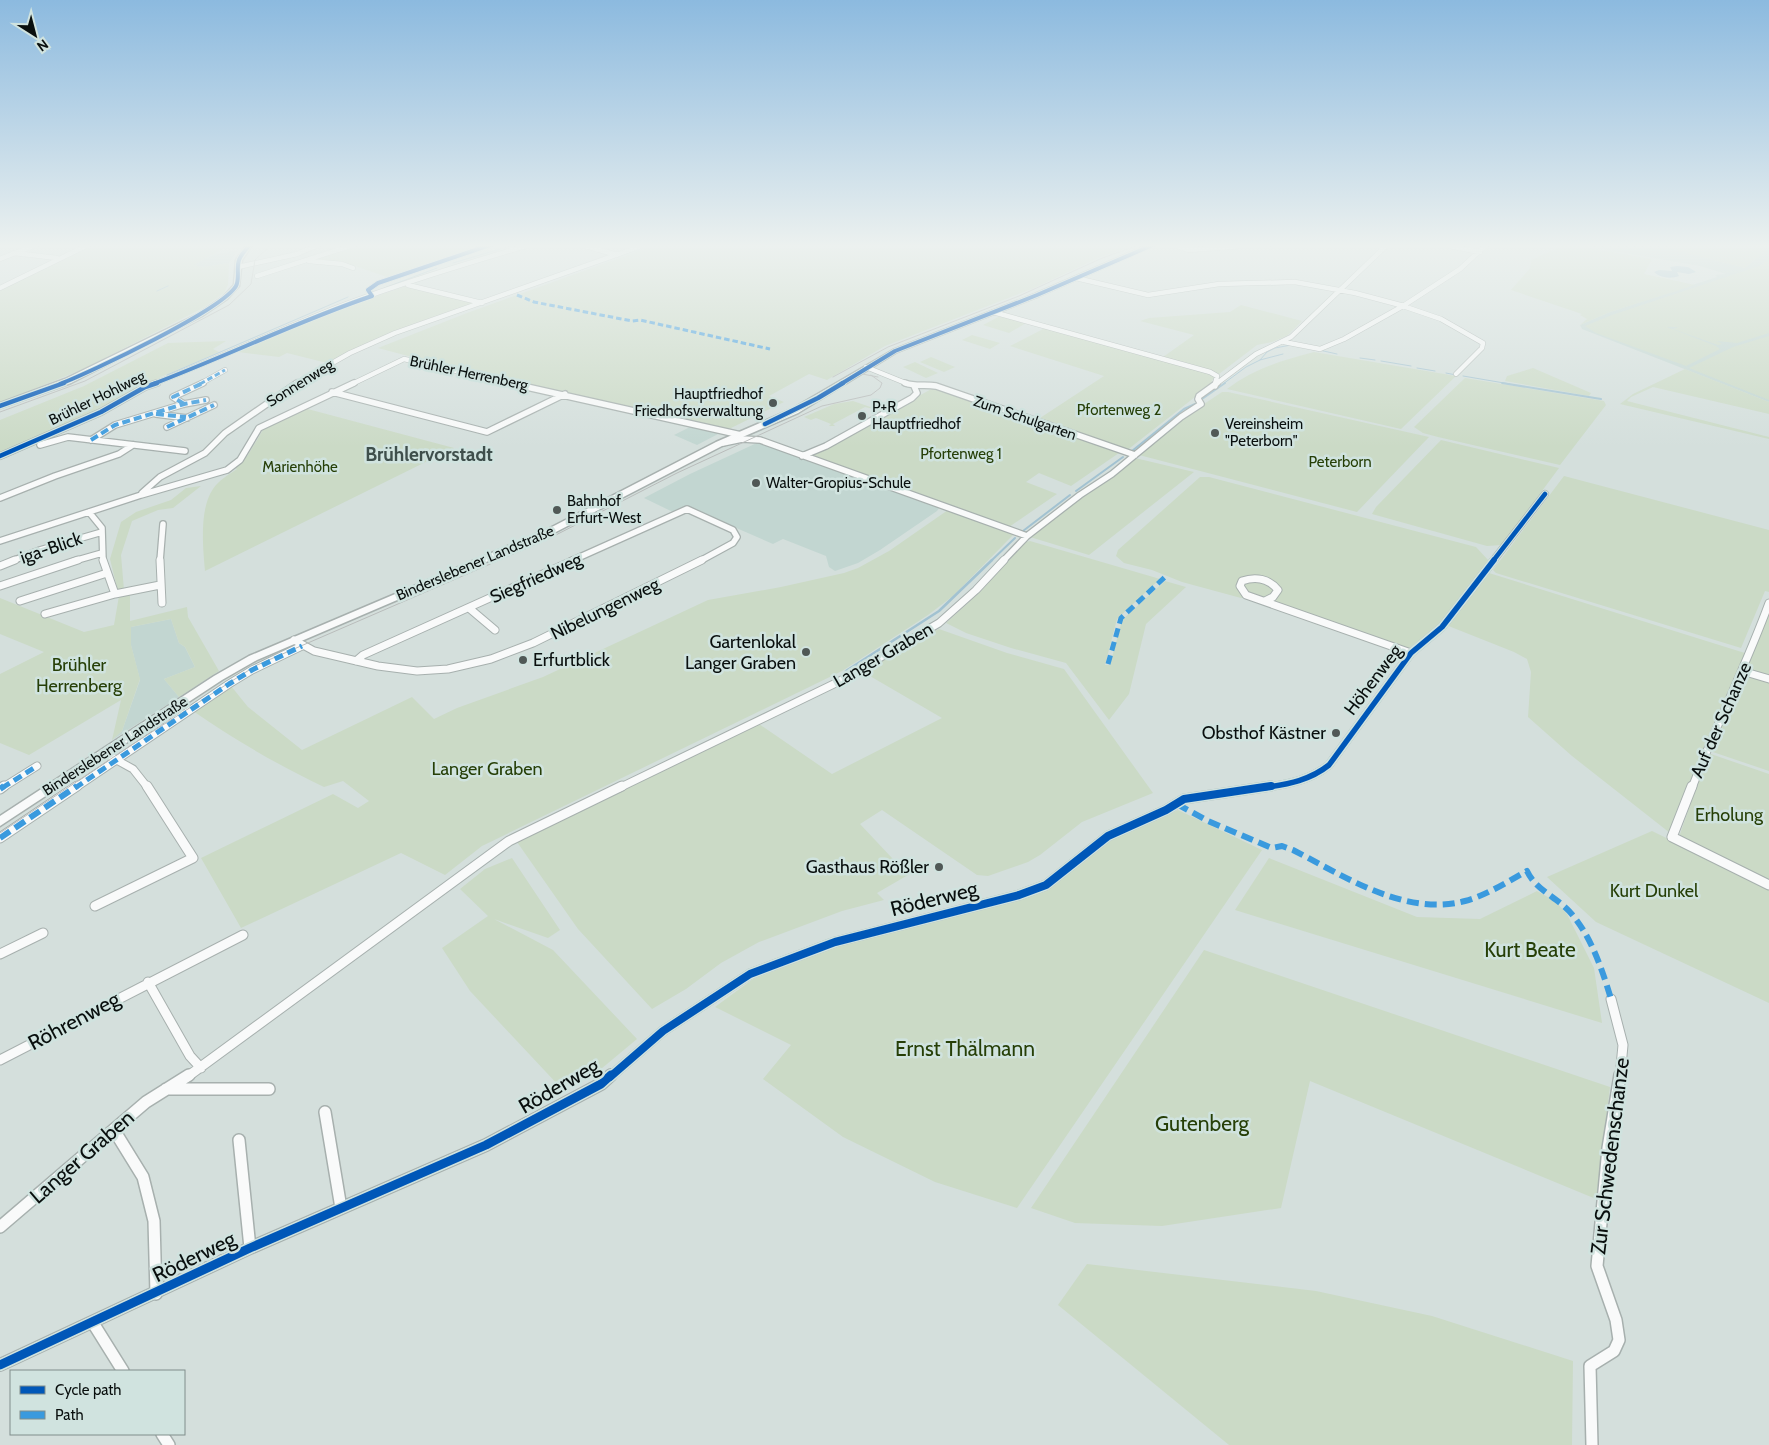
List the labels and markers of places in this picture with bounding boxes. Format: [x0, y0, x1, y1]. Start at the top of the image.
place label: Hauptfriedhof Friedhofsverwaltung [635, 385, 764, 420]
marker: Hauptfriedhof Friedhofsverwaltung [767, 397, 779, 409]
place label: P+R Hauptfriedhof [872, 398, 961, 433]
marker: P+R Hauptfriedhof [856, 410, 868, 422]
place label: Vereinsheim "Peterborn" [1225, 415, 1303, 450]
marker: Vereinsheim "Peterborn" [1209, 427, 1221, 439]
place label: Walter-Gropius-Schule [766, 474, 911, 492]
marker: Walter-Gropius-Schule [750, 477, 762, 489]
place label: Bahnhof Erfurt-West [567, 492, 641, 527]
marker: Bahnhof Erfurt-West [551, 504, 563, 516]
place label: Gartenlokal Langer Graben [685, 631, 797, 674]
marker: Gartenlokal Langer Graben [800, 646, 812, 658]
place label: Erfurtblick [533, 649, 611, 671]
marker: Erfurtblick [517, 654, 529, 666]
place label: Obsthof Kästner [1202, 722, 1326, 744]
marker: Obsthof Kästner [1330, 727, 1342, 739]
place label: Gasthaus Rößler [806, 856, 929, 878]
marker: Gasthaus Rößler [933, 861, 945, 873]

